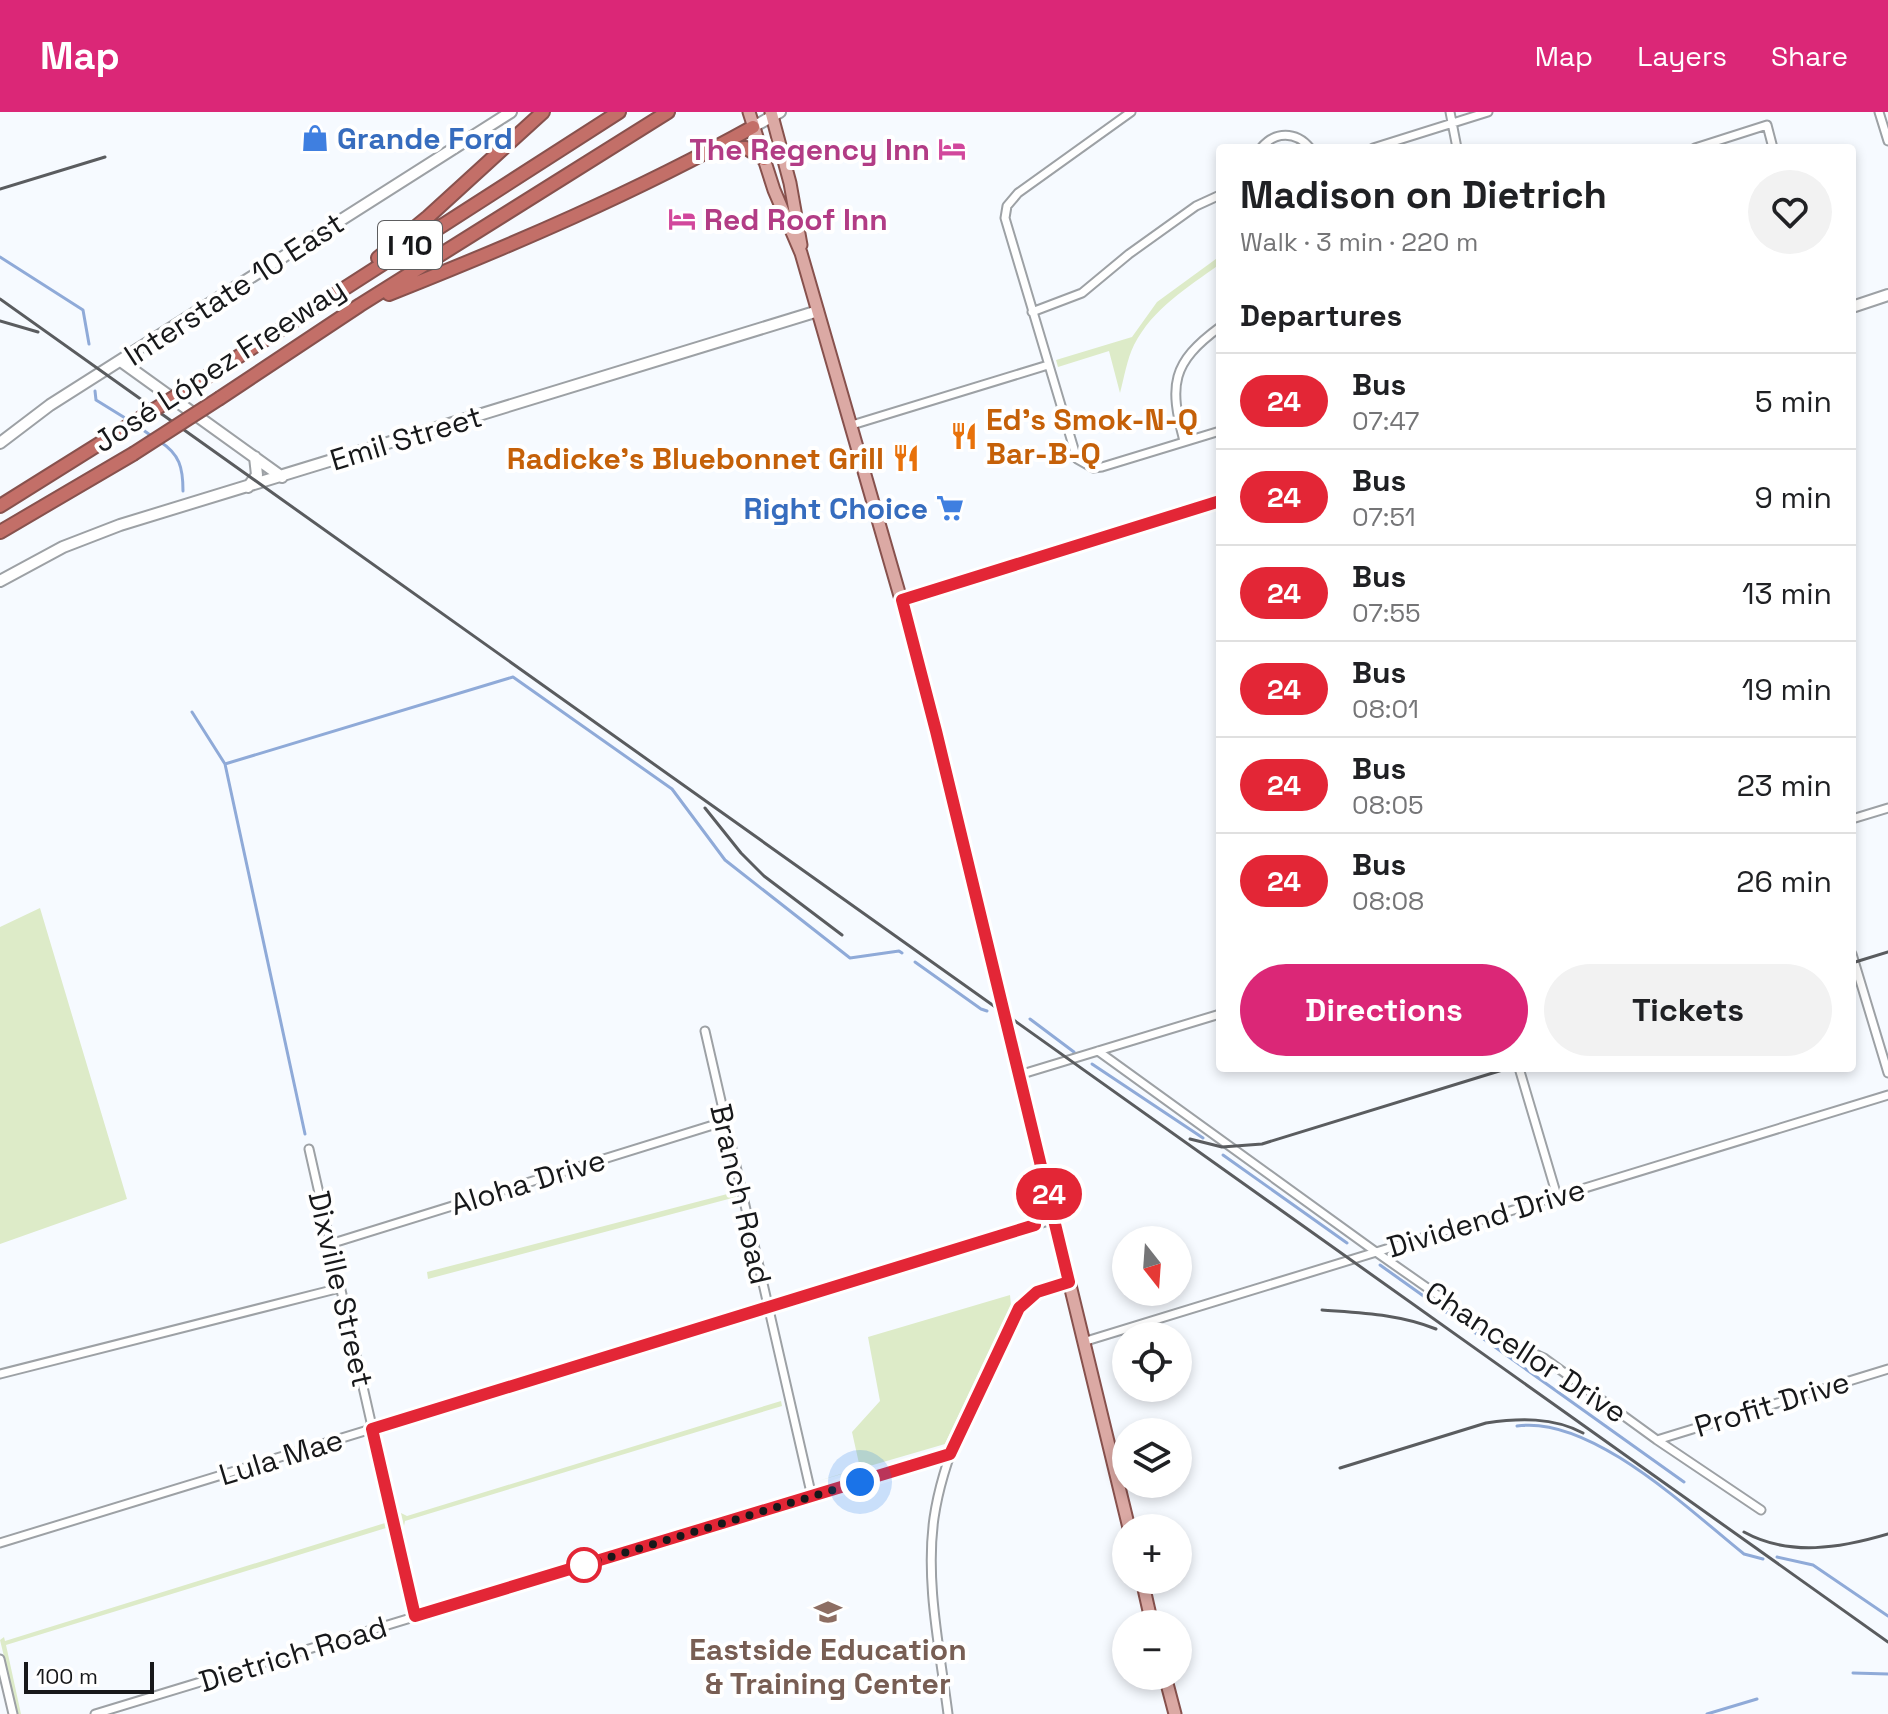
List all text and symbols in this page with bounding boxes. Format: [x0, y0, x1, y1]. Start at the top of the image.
text: Map [40, 32, 120, 80]
text: Map [1535, 38, 1593, 74]
text: Layers [1637, 38, 1727, 74]
text: Share [1771, 38, 1848, 74]
place label: Grande Ford [337, 119, 513, 158]
shop icon: Grande Ford [300, 123, 330, 153]
place label: The Regency Inn [689, 130, 930, 169]
hotel icon: The Regency Inn [937, 134, 967, 164]
button: heart [1748, 170, 1832, 254]
text: Madison on Dietrich [1240, 171, 1607, 219]
place label: Red Roof Inn [704, 200, 888, 239]
street label: Interstate 10 East [117, 203, 351, 375]
hotel icon: Red Roof Inn [667, 204, 697, 234]
road number: I 10 [378, 221, 442, 269]
text: Walk · 3 min · 220 m [1240, 225, 1478, 259]
street label: José López Freeway [86, 269, 352, 461]
text: Departures [1240, 296, 1402, 335]
text: Bus [1352, 365, 1406, 404]
text: 5 min [1755, 382, 1832, 421]
text: 24 [1267, 383, 1301, 419]
street label: Emil Street [325, 396, 487, 480]
place label: Ed's Smok-N-Q Bar-B-Q [986, 400, 1198, 473]
text: 07:47 [1352, 404, 1420, 438]
restaurant icon: Ed's Smok-N-Q Bar-B-Q [949, 421, 979, 451]
place label: Radicke's Bluebonnet Grill [507, 439, 884, 478]
restaurant icon: Radicke's Bluebonnet Grill [891, 443, 921, 473]
text: Bus [1352, 461, 1406, 500]
text: 9 min [1754, 478, 1832, 517]
text: 24 [1267, 479, 1301, 515]
place label: Right Choice [744, 489, 928, 528]
supermarket icon: Right Choice [935, 493, 965, 523]
text: 07:51 [1352, 500, 1416, 534]
text: Bus [1352, 557, 1406, 596]
text: 13 min [1742, 574, 1832, 613]
text: 24 [1267, 575, 1301, 611]
text: 07:55 [1352, 596, 1421, 630]
text: Bus [1352, 653, 1406, 692]
text: 19 min [1742, 670, 1832, 709]
text: 24 [1267, 671, 1301, 707]
text: 08:01 [1352, 692, 1419, 726]
text: Bus [1352, 749, 1406, 788]
text: 23 min [1737, 766, 1832, 805]
text: 24 [1267, 767, 1301, 803]
text: 08:05 [1352, 788, 1424, 822]
text: Bus [1352, 845, 1406, 884]
text: 26 min [1736, 862, 1832, 901]
text: 24 [1267, 863, 1301, 899]
text: 08:08 [1352, 884, 1424, 918]
button: Directions [1240, 964, 1528, 1056]
button: Tickets [1544, 964, 1832, 1056]
street label: Branch Road [701, 1100, 781, 1288]
street label: Aloha Drive [446, 1140, 610, 1224]
line badge: 24 [1013, 1168, 1085, 1220]
street label: Dividend Drive [1382, 1169, 1590, 1267]
text: 24 [1032, 1176, 1066, 1212]
street label: Dixville Street [299, 1187, 383, 1391]
north arrow [1112, 1226, 1192, 1306]
map controls [1112, 1226, 1192, 1690]
street label: Chancellor Drive [1418, 1272, 1634, 1432]
button: locate [1112, 1322, 1192, 1402]
street label: Profit Drive [1690, 1362, 1854, 1446]
button: layers [1112, 1418, 1192, 1498]
street label: Lula Mae [214, 1420, 348, 1494]
your location [840, 1462, 880, 1502]
button: + [1112, 1514, 1192, 1594]
unlabelled marker [567, 1548, 601, 1582]
school or university icon: Eastside Education & Training Center [813, 1597, 843, 1627]
street label: Dietrich Road [194, 1607, 392, 1701]
button: − [1112, 1610, 1192, 1690]
place label: Eastside Education & Training Center [689, 1630, 967, 1703]
scale bar [24, 1658, 154, 1694]
text: 100 m [36, 1662, 98, 1690]

